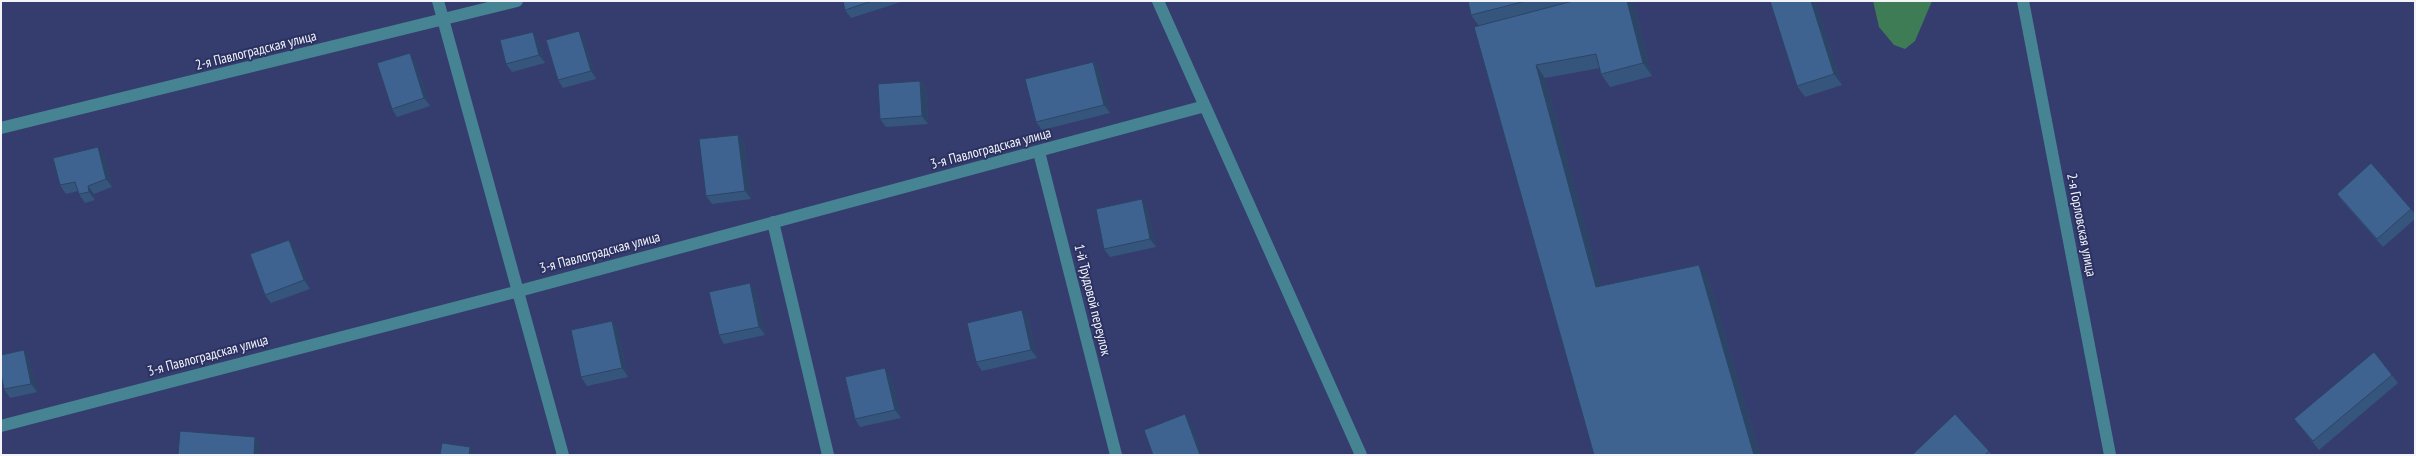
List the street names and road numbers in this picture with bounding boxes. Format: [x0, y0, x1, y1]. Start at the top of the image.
street label: 2-я Павлоградская улица [194, 28, 318, 74]
street label: 3-я Павлоградская улица [929, 125, 1053, 173]
street label: 2-я Горловская улица [2063, 172, 2099, 278]
street label: 3-я Павлоградская улица [538, 229, 662, 277]
street label: 1-й Трудовой переулок [1070, 243, 1114, 357]
street label: 3-я Павлоградская улица [146, 332, 270, 380]

